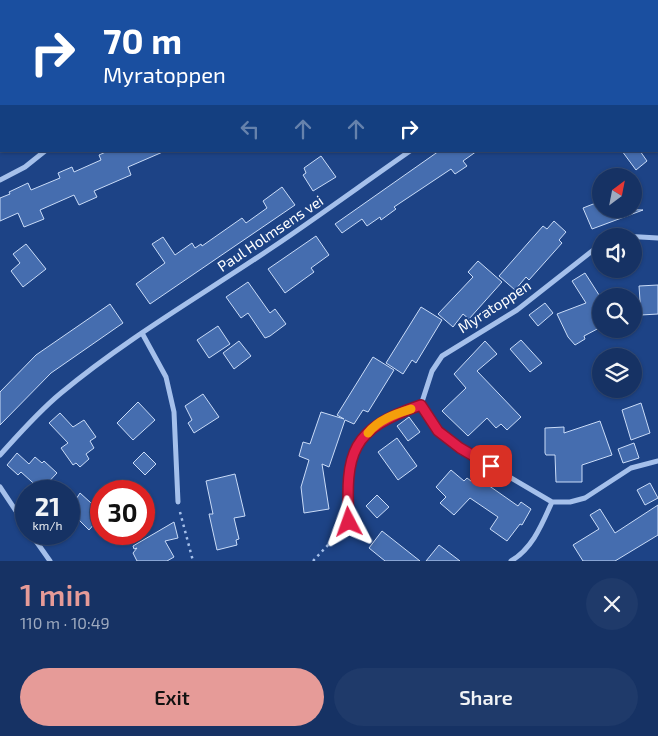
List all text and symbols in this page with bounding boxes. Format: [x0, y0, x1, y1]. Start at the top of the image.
text: 70 m [103, 19, 182, 61]
icon: right [20, 20, 85, 85]
text: Myratoppen [103, 61, 226, 87]
icon: left [236, 115, 264, 143]
icon: ahead [289, 115, 317, 143]
icon: ahead [342, 115, 370, 143]
icon: right [395, 115, 423, 143]
north arrow [592, 168, 642, 218]
map controls [592, 168, 642, 398]
street label: Paul Holmsens vei [214, 191, 326, 275]
button: sound [592, 228, 642, 278]
street label: Myratoppen [454, 276, 534, 336]
button: search [592, 288, 642, 338]
button: layers [592, 348, 642, 398]
pin [470, 445, 512, 487]
icon: arrive [477, 452, 505, 480]
speed limit sign: 30 [90, 480, 155, 545]
text: 21 [35, 491, 60, 521]
position arrow [322, 495, 374, 547]
text: km/h [33, 518, 62, 532]
text: 1 min [20, 576, 91, 612]
button: close [586, 578, 638, 630]
text: 110 m · 10:49 [20, 613, 110, 632]
button: Exit [20, 668, 324, 726]
button: Share [334, 668, 638, 726]

